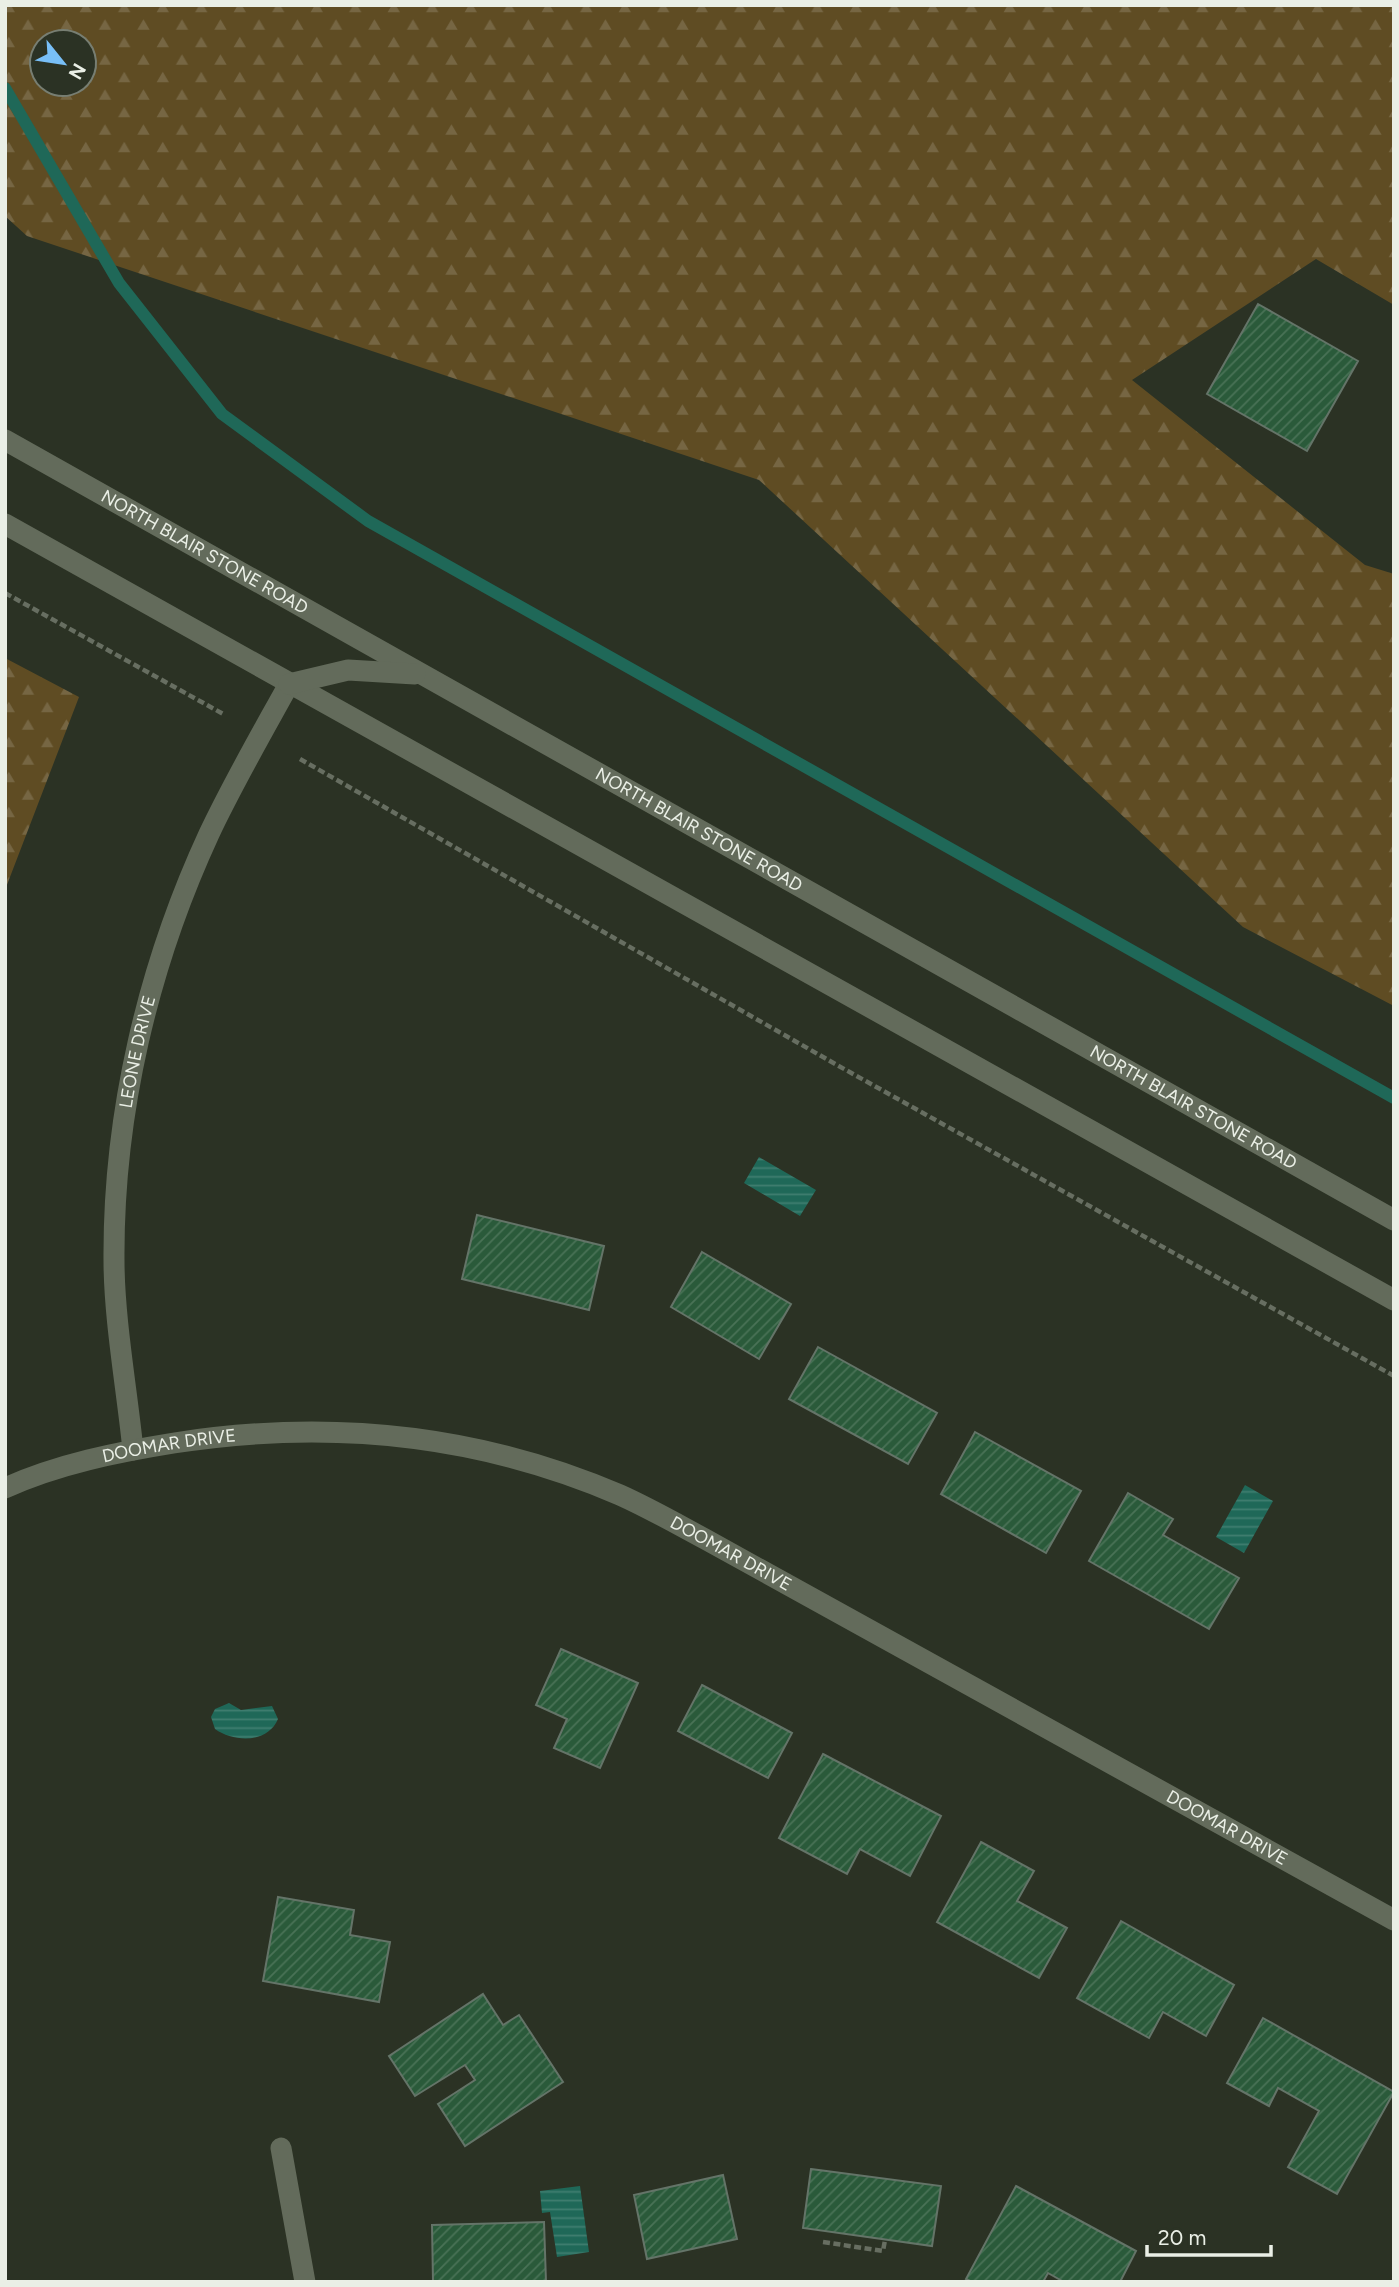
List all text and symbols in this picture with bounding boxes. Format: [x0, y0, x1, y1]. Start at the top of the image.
north arrow [28, 28, 98, 98]
text: N [64, 59, 91, 83]
street label: NORTH BLAIR STONE ROAD [97, 485, 312, 619]
street label: NORTH BLAIR STONE ROAD [592, 763, 806, 897]
street label: LEONE DRIVE [115, 993, 160, 1110]
street label: NORTH BLAIR STONE ROAD [1086, 1040, 1301, 1174]
street label: DOOMAR DRIVE [100, 1424, 237, 1467]
street label: DOOMAR DRIVE [666, 1511, 795, 1596]
street label: DOOMAR DRIVE [1163, 1785, 1292, 1870]
scale bar [1147, 2214, 1271, 2258]
text: 20 m [1158, 2225, 1206, 2250]

